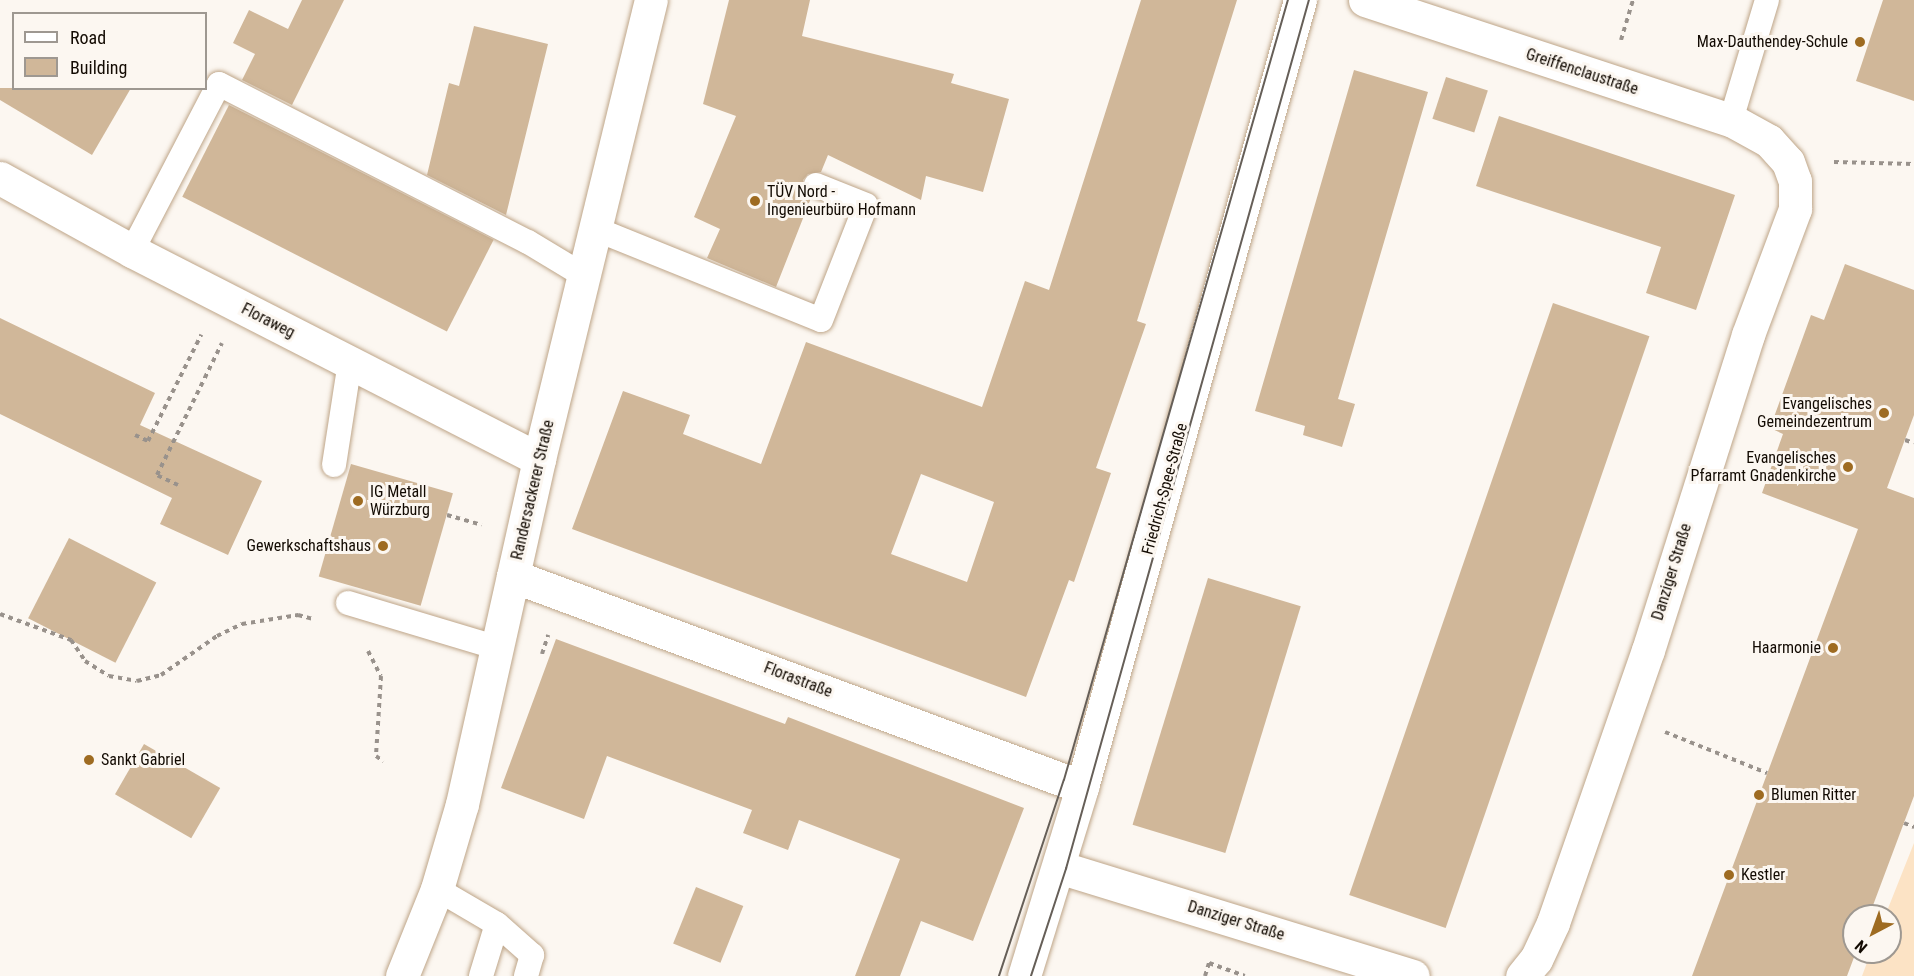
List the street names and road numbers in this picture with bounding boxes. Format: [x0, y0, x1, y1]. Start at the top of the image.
street label: Greiffenclaustraße [1523, 45, 1641, 99]
street label: Floraweg [238, 299, 298, 343]
street label: Randersackerer Straße [508, 418, 558, 562]
street label: Friedrich-Spee-Straße [1138, 421, 1192, 557]
street label: Danziger Straße [1648, 521, 1696, 623]
street label: Florastraße [761, 658, 835, 702]
street label: Danziger Straße [1185, 897, 1287, 945]

